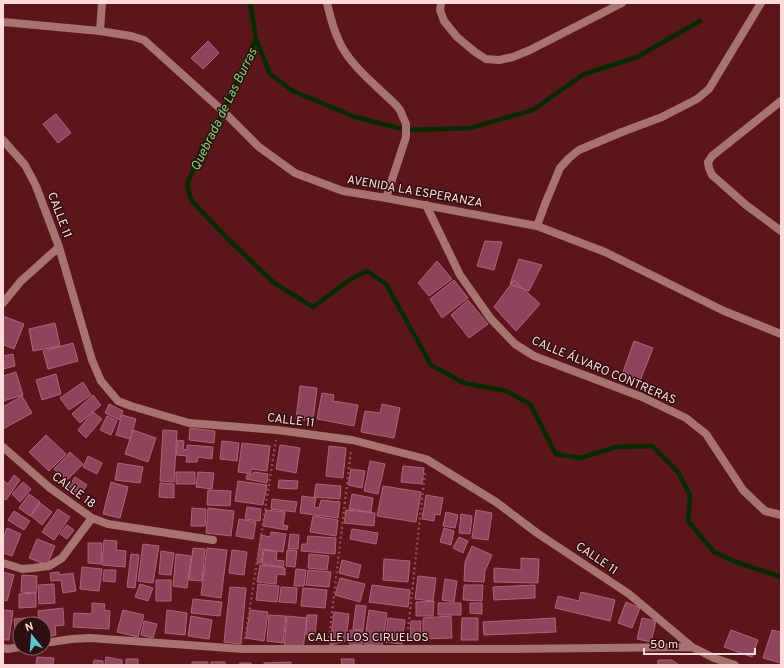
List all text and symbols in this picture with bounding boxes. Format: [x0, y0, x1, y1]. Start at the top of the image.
water label: Quebrada de Las Burras [188, 46, 262, 174]
street label: AVENIDA LA ESPERANZA [346, 172, 484, 212]
street label: CALLE 11 [43, 190, 75, 241]
street label: CALLE ÁLVARO CONTRERAS [529, 333, 678, 409]
street label: CALLE 11 [266, 410, 316, 432]
street label: CALLE 18 [48, 469, 98, 512]
street label: CALLE 11 [572, 539, 621, 579]
north arrow [12, 616, 52, 656]
text: N [24, 620, 35, 635]
street label: CALLE LOS CIRUELOS [307, 630, 429, 646]
scale bar [644, 630, 755, 656]
text: 50 m [650, 637, 678, 653]

